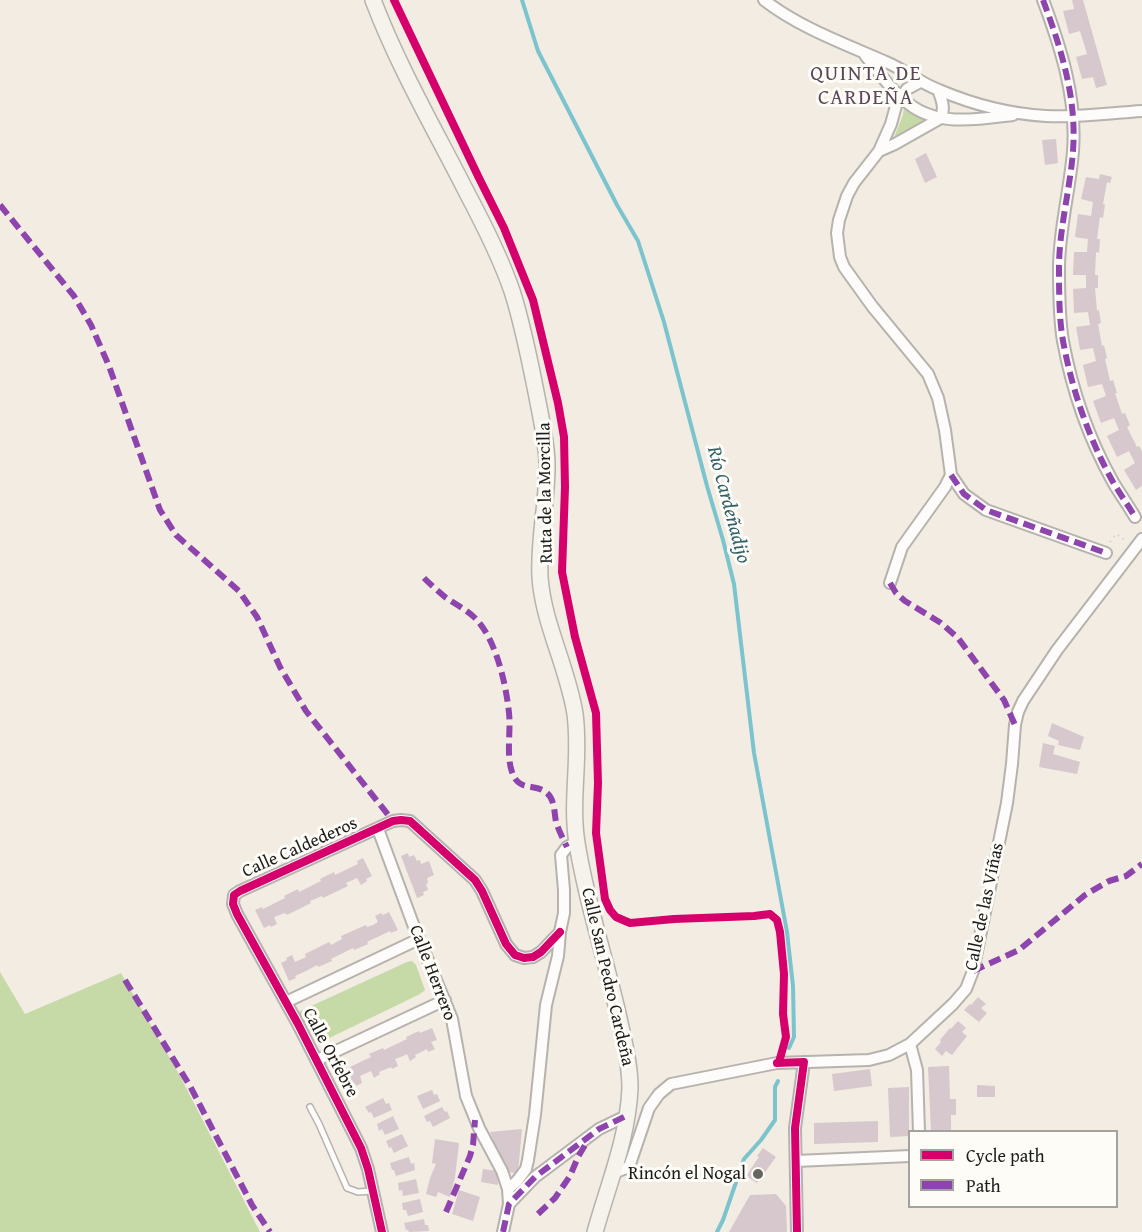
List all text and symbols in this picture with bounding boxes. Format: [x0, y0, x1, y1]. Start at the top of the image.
district label: QUINTA DE CARDEÑA [810, 62, 922, 112]
street label: Ruta de la Morcilla [534, 422, 558, 564]
water label: Río Cardeñadijo [701, 444, 755, 566]
street label: Calle Caldederos [239, 813, 361, 883]
street label: Calle de las Viñas [961, 841, 1009, 973]
street label: Calle San Pedro Cardeña [576, 886, 638, 1068]
street label: Calle Herrero [404, 922, 460, 1024]
street label: Calle Orfebre [297, 1005, 363, 1101]
legend [908, 1130, 1118, 1208]
text: Cycle path [966, 1142, 1045, 1169]
place label: Rincón el Nogal [628, 1163, 746, 1185]
marker: Rincón el Nogal [751, 1167, 765, 1181]
text: Path [966, 1172, 1001, 1199]

